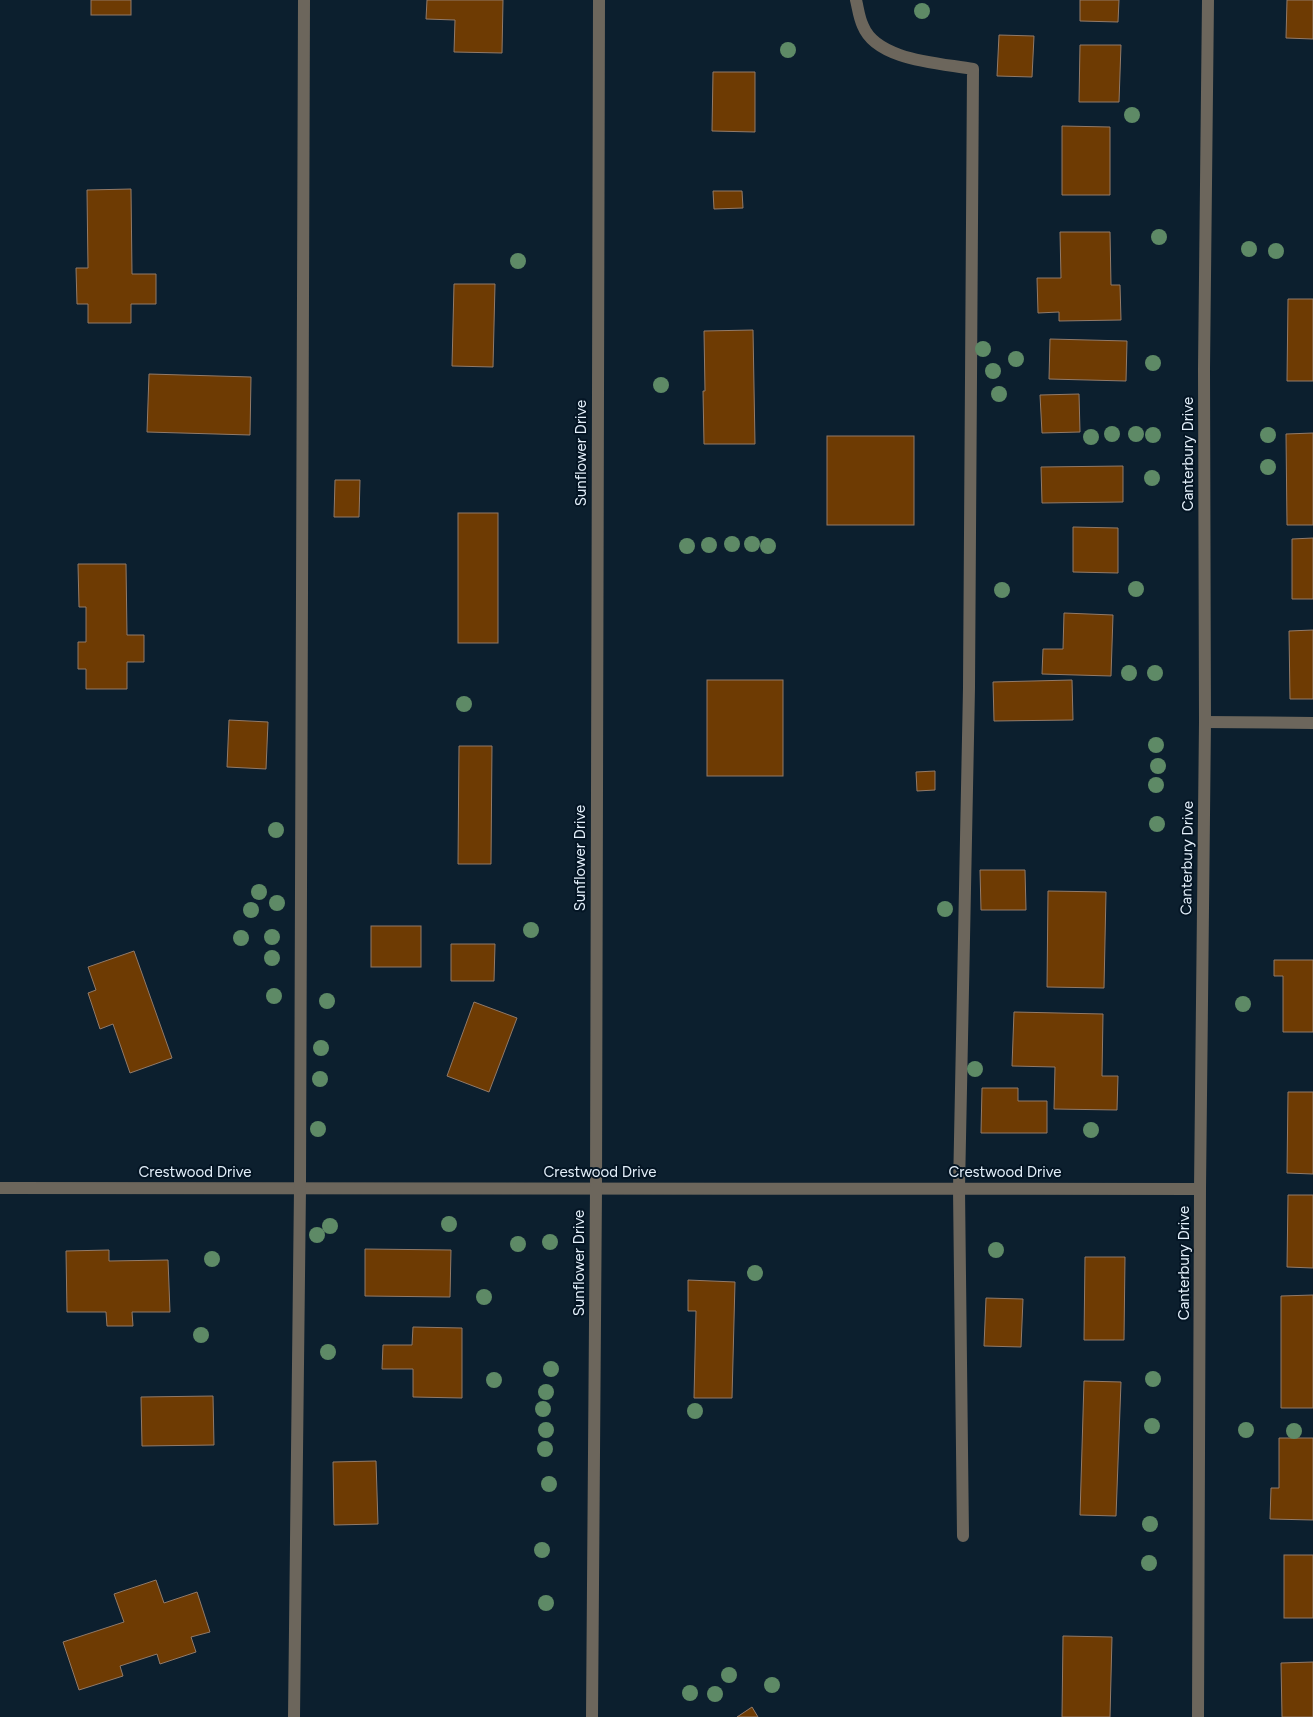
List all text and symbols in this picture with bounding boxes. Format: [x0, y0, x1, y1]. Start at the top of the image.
street label: Canterbury Drive [1179, 397, 1197, 511]
street label: Sunflower Drive [572, 400, 590, 506]
street label: Canterbury Drive [1177, 801, 1197, 915]
street label: Sunflower Drive [571, 805, 589, 911]
street label: Crestwood Drive [139, 1163, 251, 1181]
street label: Crestwood Drive [544, 1163, 656, 1181]
street label: Crestwood Drive [949, 1163, 1061, 1181]
street label: Canterbury Drive [1175, 1206, 1193, 1320]
street label: Sunflower Drive [570, 1210, 588, 1316]

